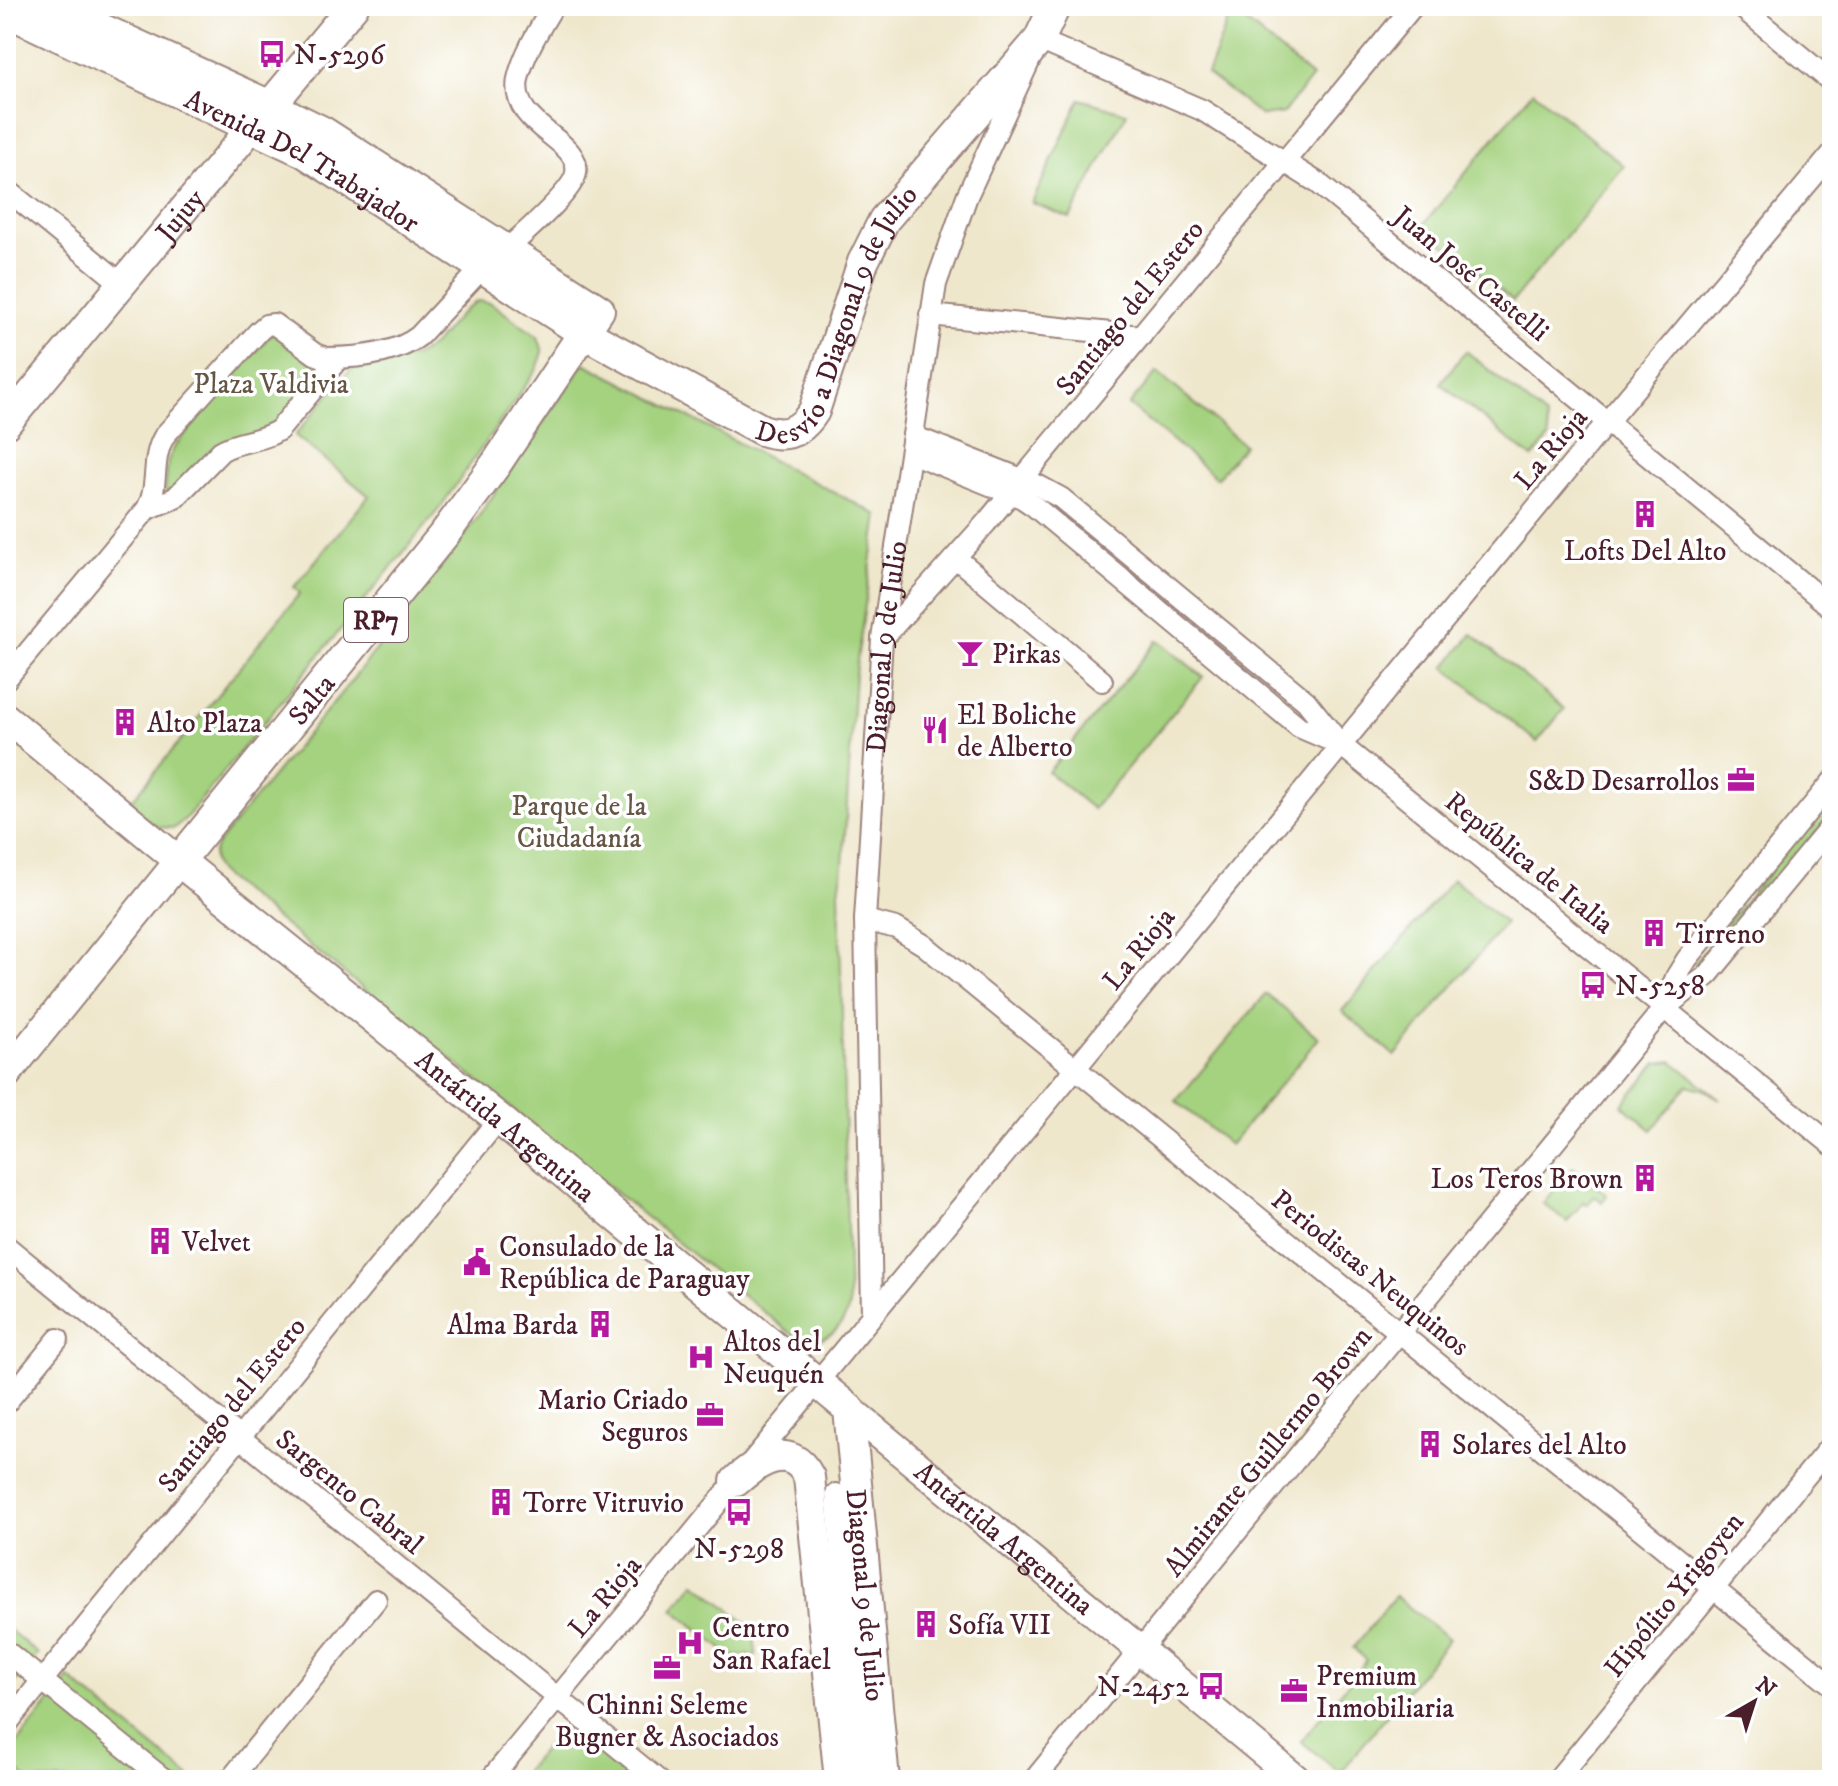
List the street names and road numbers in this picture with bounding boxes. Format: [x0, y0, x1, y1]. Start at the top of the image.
street label: Avenida Del Trabajador [179, 82, 426, 241]
street label: Desvío a Diagonal 9 de Julio [751, 178, 925, 453]
street label: Jujuy [147, 182, 213, 251]
street label: Juan José Castelli [1384, 197, 1556, 349]
street label: Santiago del Estero [1049, 213, 1212, 403]
street label: La Rioja [1507, 401, 1596, 497]
street label: Diagonal 9 de Julio [859, 539, 916, 754]
road number: RP7 [344, 598, 408, 642]
street label: Salta [281, 667, 343, 733]
street label: República de Italia [1438, 784, 1621, 942]
street label: La Rioja [1095, 900, 1183, 997]
street label: Antártida Argentina [408, 1043, 602, 1211]
street label: Periodistas Neuquinos [1264, 1182, 1476, 1364]
street label: Santiago del Estero [151, 1310, 314, 1500]
street label: Almirante Guillermo Brown [1157, 1320, 1380, 1584]
street label: Sargento Cabral [268, 1422, 430, 1563]
street label: Antártida Argentina [907, 1455, 1101, 1623]
street label: Diagonal 9 de Julio [838, 1487, 892, 1703]
street label: Hipólito Yrigoyen [1597, 1505, 1752, 1685]
street label: La Rioja [561, 1549, 650, 1645]

